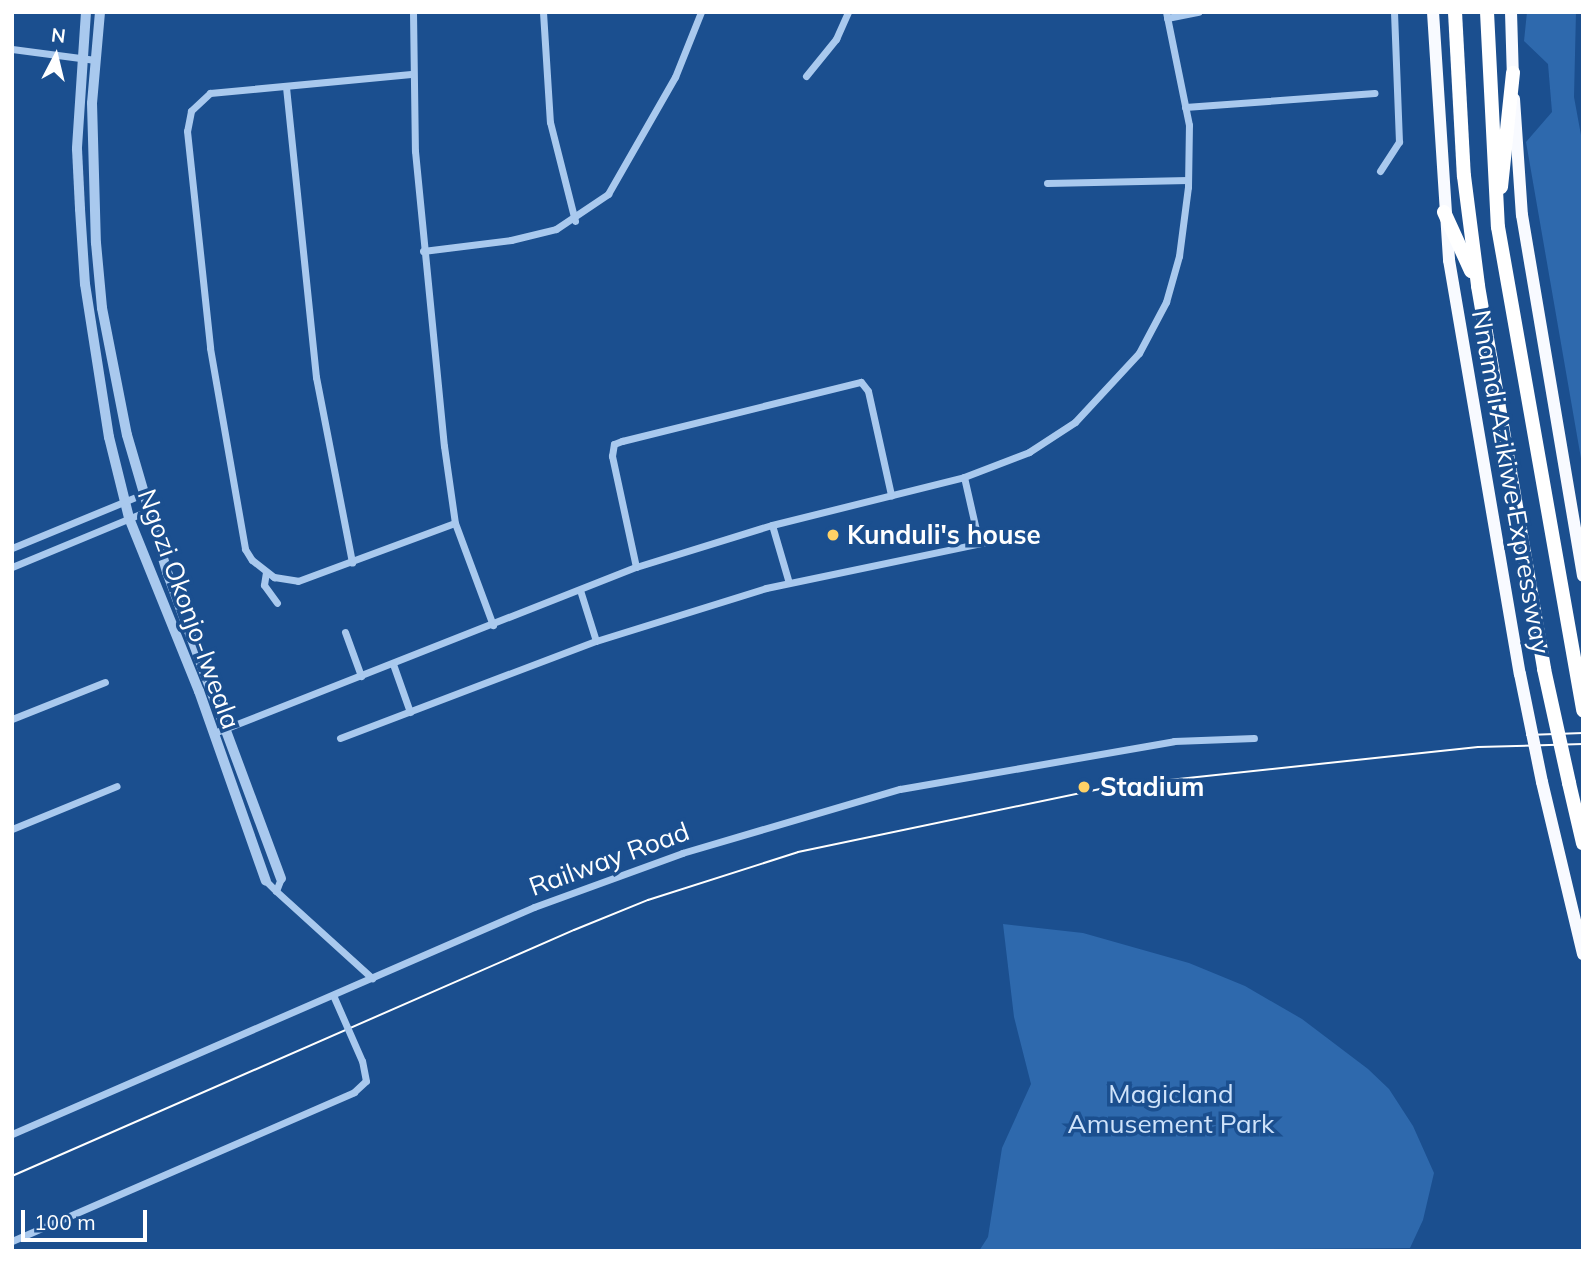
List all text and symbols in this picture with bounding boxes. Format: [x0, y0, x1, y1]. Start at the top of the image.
north arrow [21, 21, 91, 91]
text: N [50, 22, 67, 48]
street label: Nnamdi Azikiwe Expressway [1465, 308, 1557, 656]
street label: Ngozi Okonjo-Iweala [131, 485, 247, 733]
place label: Kunduli's house [847, 519, 1041, 551]
marker: Kunduli's house [825, 527, 841, 543]
place label: Stadium [1100, 771, 1204, 803]
marker: Stadium [1074, 777, 1094, 797]
street label: Railway Road [525, 816, 693, 902]
park label: Magicland Amusement Park [1068, 1078, 1274, 1140]
scale bar [24, 1196, 150, 1240]
text: 100 m [34, 1209, 96, 1235]

